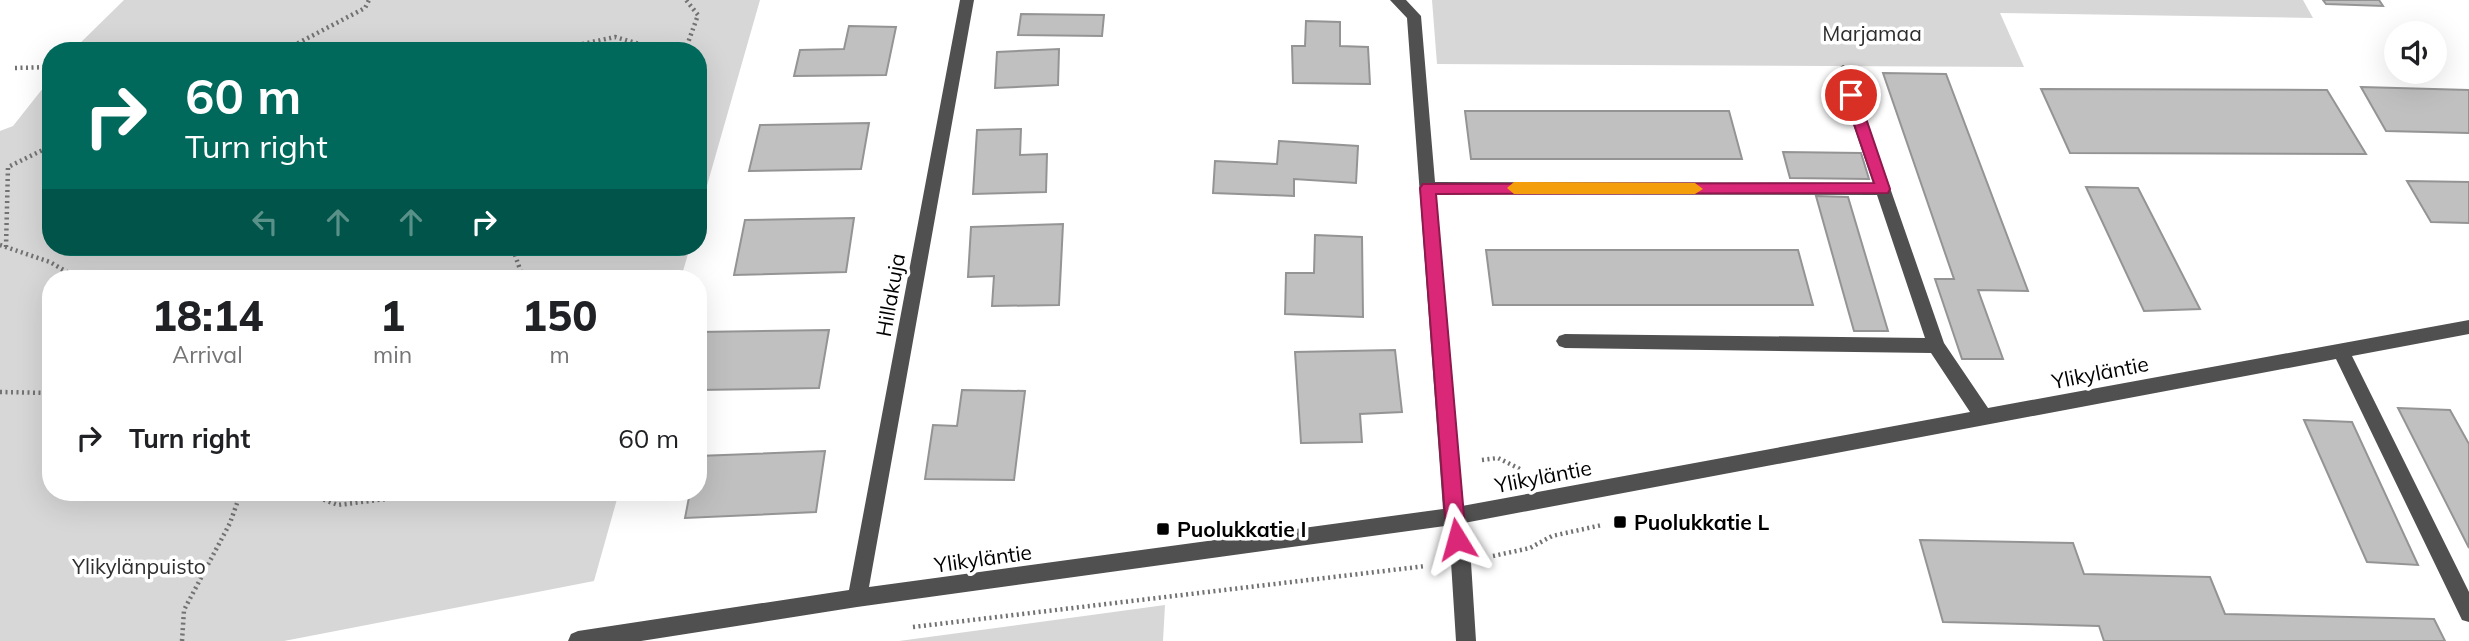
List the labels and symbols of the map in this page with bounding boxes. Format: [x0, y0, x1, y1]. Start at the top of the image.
park label: Marjamaa [1822, 20, 1922, 46]
pin [1821, 65, 1881, 125]
street label: Hillakuja [870, 251, 910, 339]
street label: Ylikyläntie [2048, 350, 2151, 394]
street label: Ylikyläntie [1491, 454, 1594, 498]
position arrow [1420, 502, 1494, 576]
place label: Puolukkatie L [1634, 509, 1770, 535]
marker: Puolukkatie L [1612, 514, 1628, 530]
place label: Puolukkatie I [1177, 516, 1307, 542]
marker: Puolukkatie I [1155, 521, 1171, 537]
street label: Ylikyläntie [932, 538, 1033, 578]
park label: Ylikylänpuisto [71, 553, 206, 579]

